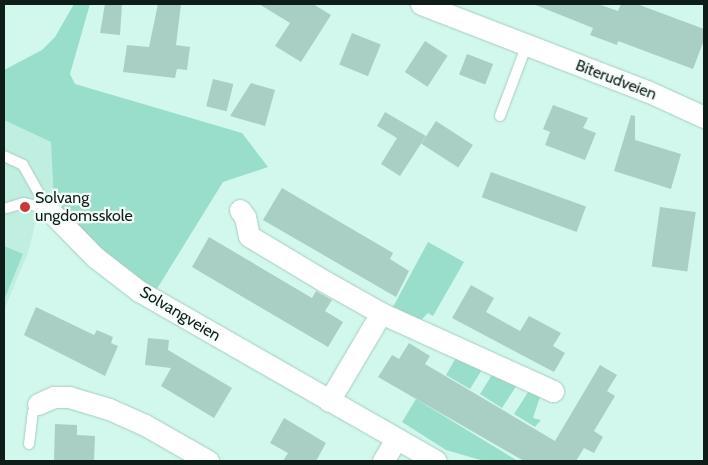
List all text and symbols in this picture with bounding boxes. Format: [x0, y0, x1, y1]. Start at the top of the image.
street label: Biterudveien [573, 56, 659, 104]
place label: Solvang ungdomsskole [35, 188, 133, 226]
marker: Solvang ungdomsskole [19, 201, 31, 213]
street label: Solvangveien [136, 282, 224, 346]

